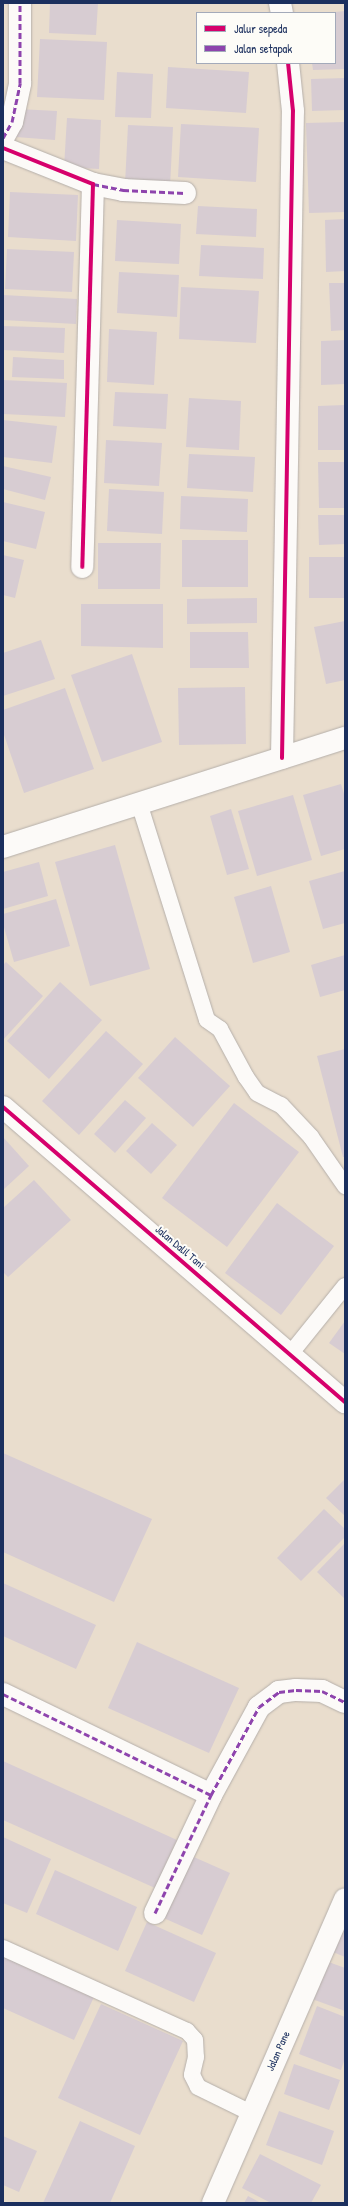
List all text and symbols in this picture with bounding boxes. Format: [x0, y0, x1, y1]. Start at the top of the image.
legend [196, 12, 336, 64]
text: Jalur sepeda [234, 20, 287, 37]
text: Jalan setapak [234, 40, 292, 57]
street label: Jalan Dalil Tani [153, 1223, 207, 1271]
street label: Jalan Pane [263, 2029, 293, 2073]

